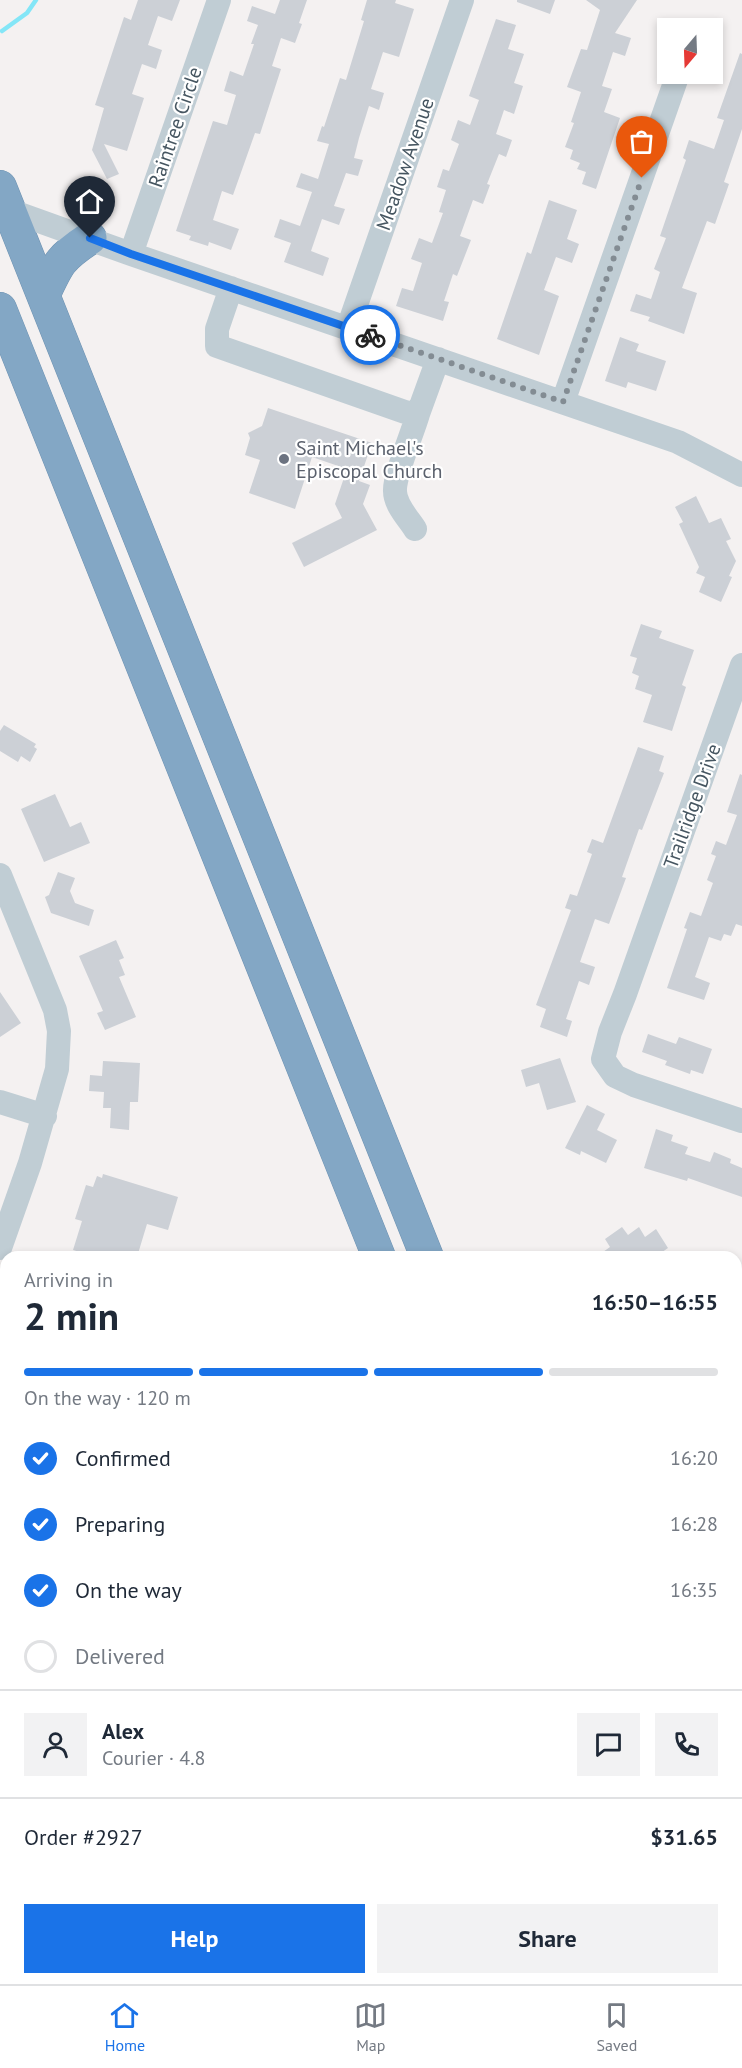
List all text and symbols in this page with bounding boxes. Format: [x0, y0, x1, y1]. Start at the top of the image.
north arrow [657, 18, 723, 84]
map controls [657, 18, 723, 84]
street label: Raintree Circle [142, 63, 208, 191]
street label: Meadow Avenue [370, 94, 440, 234]
pin [616, 116, 667, 178]
icon: bag [625, 125, 658, 158]
pin [64, 176, 115, 238]
icon: home [73, 185, 106, 218]
courier [340, 305, 400, 365]
icon: bike [354, 319, 387, 352]
place label: Saint Michael's Episcopal Church [296, 435, 442, 484]
marker: Saint Michael's Episcopal Church [277, 452, 291, 466]
street label: Trailridge Drive [657, 740, 727, 872]
text: Arriving in [24, 1267, 113, 1293]
text: 16:50–16:55 [592, 1288, 718, 1316]
text: 2 min [24, 1290, 119, 1341]
text: On the way · 120 m [24, 1385, 191, 1411]
icon: check [24, 1442, 57, 1475]
text: Confirmed [75, 1444, 171, 1472]
text: 16:20 [670, 1445, 718, 1471]
icon: check [24, 1508, 57, 1541]
text: Preparing [75, 1510, 165, 1538]
text: 16:28 [670, 1511, 718, 1537]
icon: check [24, 1574, 57, 1607]
text: On the way [75, 1576, 182, 1604]
text: 16:35 [670, 1577, 718, 1603]
text: Delivered [75, 1642, 165, 1670]
button: person [24, 1713, 87, 1776]
button: chat [577, 1713, 640, 1776]
button: phone [655, 1713, 718, 1776]
text: Alex [102, 1717, 144, 1745]
text: Courier · 4.8 [102, 1745, 205, 1771]
text: Order #2927 [24, 1823, 143, 1851]
text: $31.65 [650, 1823, 718, 1851]
button: Help [24, 1904, 365, 1973]
button: Share [377, 1904, 718, 1973]
tab: Home [105, 1999, 145, 2055]
tab: Map [354, 1999, 387, 2055]
tab: Saved [597, 1999, 637, 2055]

